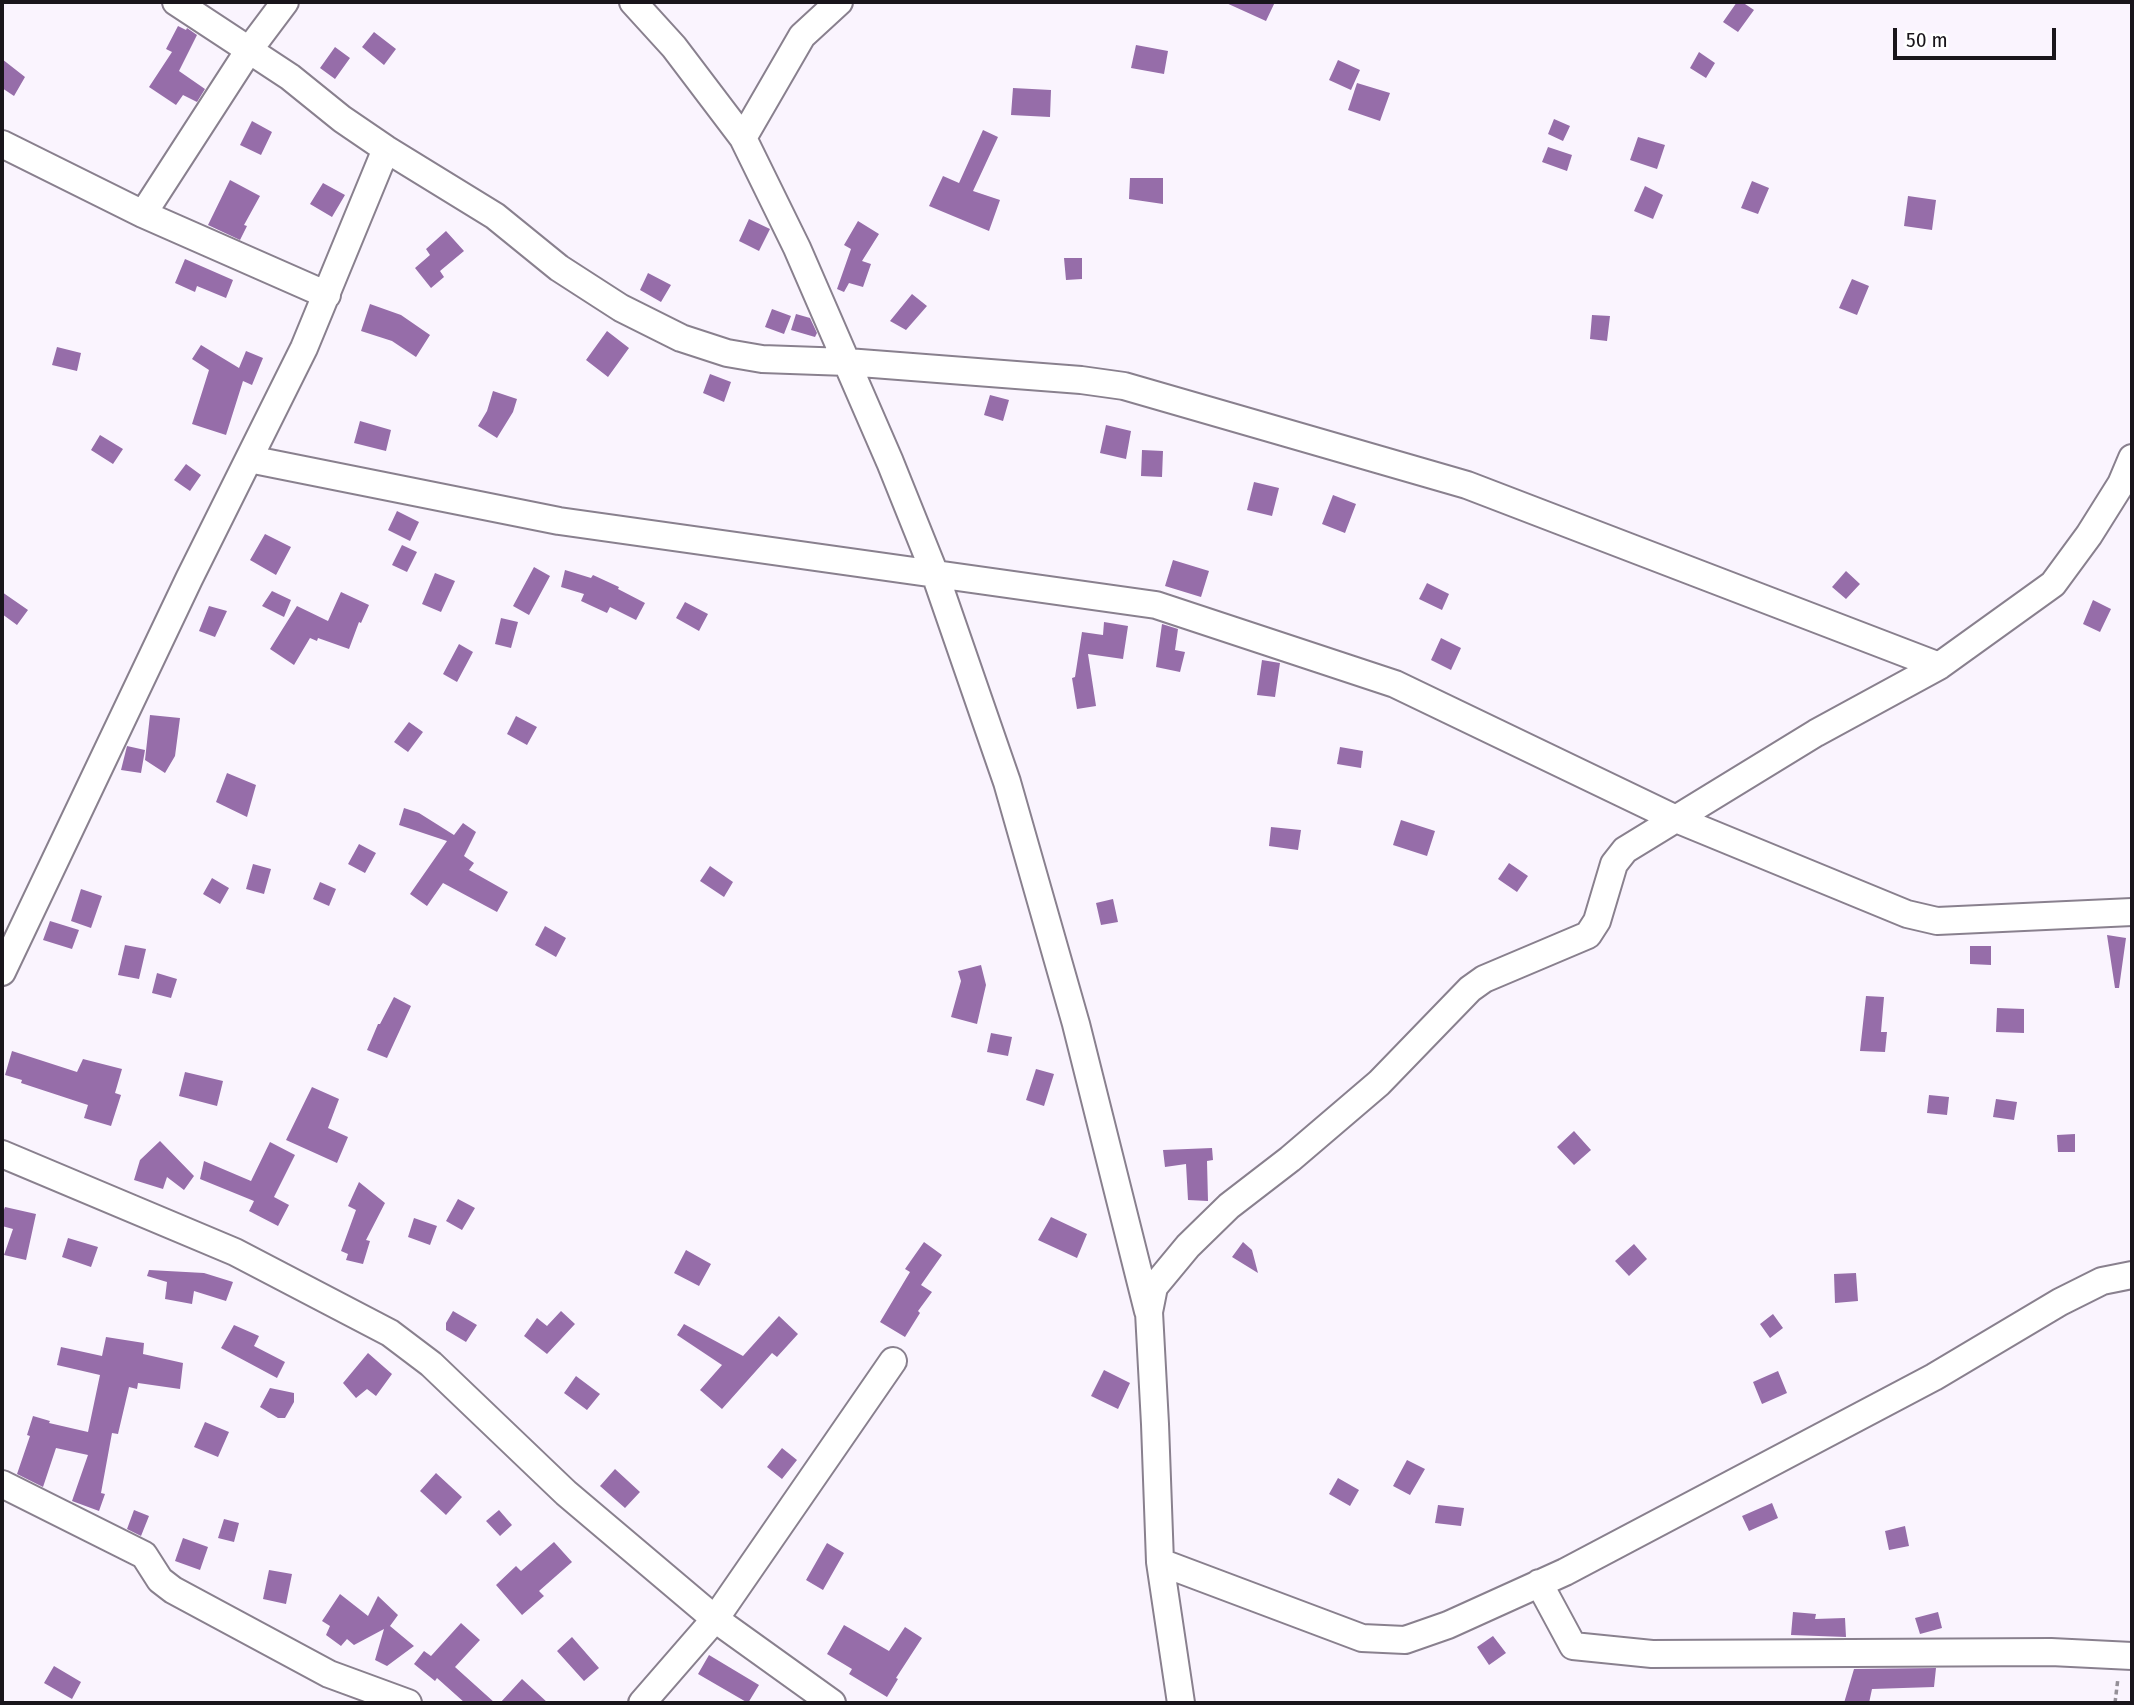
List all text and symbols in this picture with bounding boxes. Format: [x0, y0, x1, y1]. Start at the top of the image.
scale bar [1896, 14, 2059, 58]
text: 50 m [1906, 27, 1948, 53]

